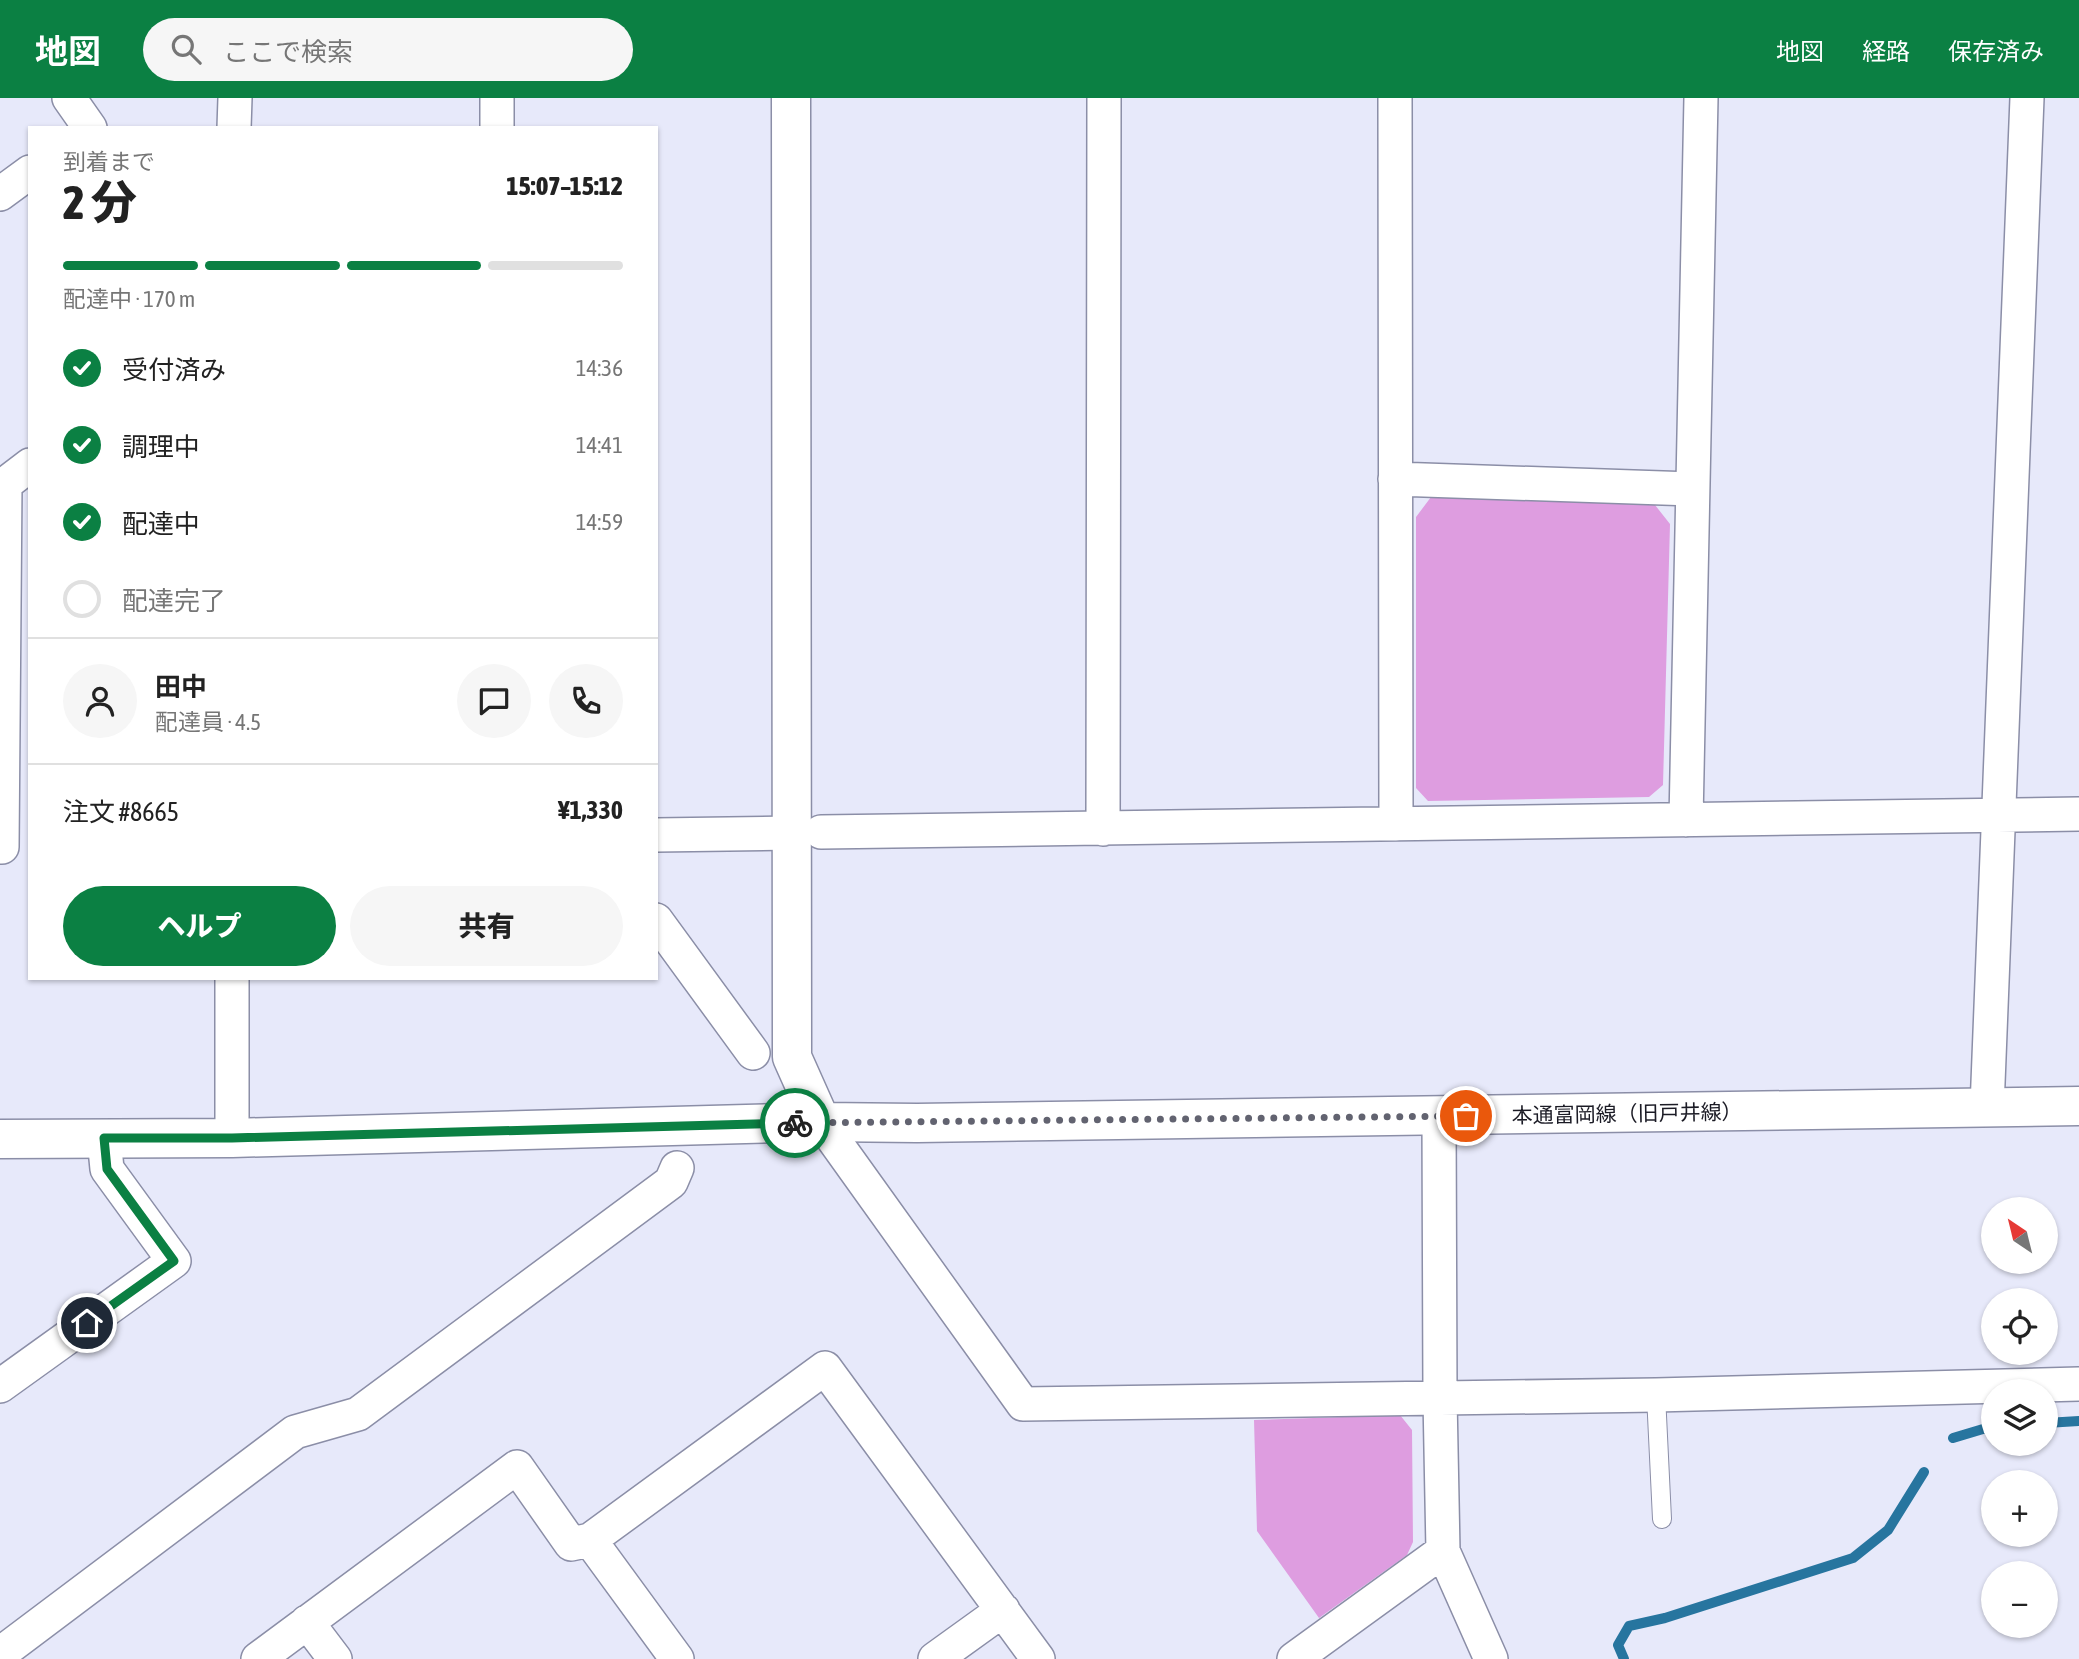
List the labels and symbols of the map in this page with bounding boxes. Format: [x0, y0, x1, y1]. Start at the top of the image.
pin [1436, 1086, 1496, 1146]
courier [760, 1088, 830, 1158]
street label: 本通富岡線（旧戸井線） [1511, 1099, 1743, 1127]
north arrow [1981, 1197, 2058, 1274]
pin [57, 1293, 117, 1353]

